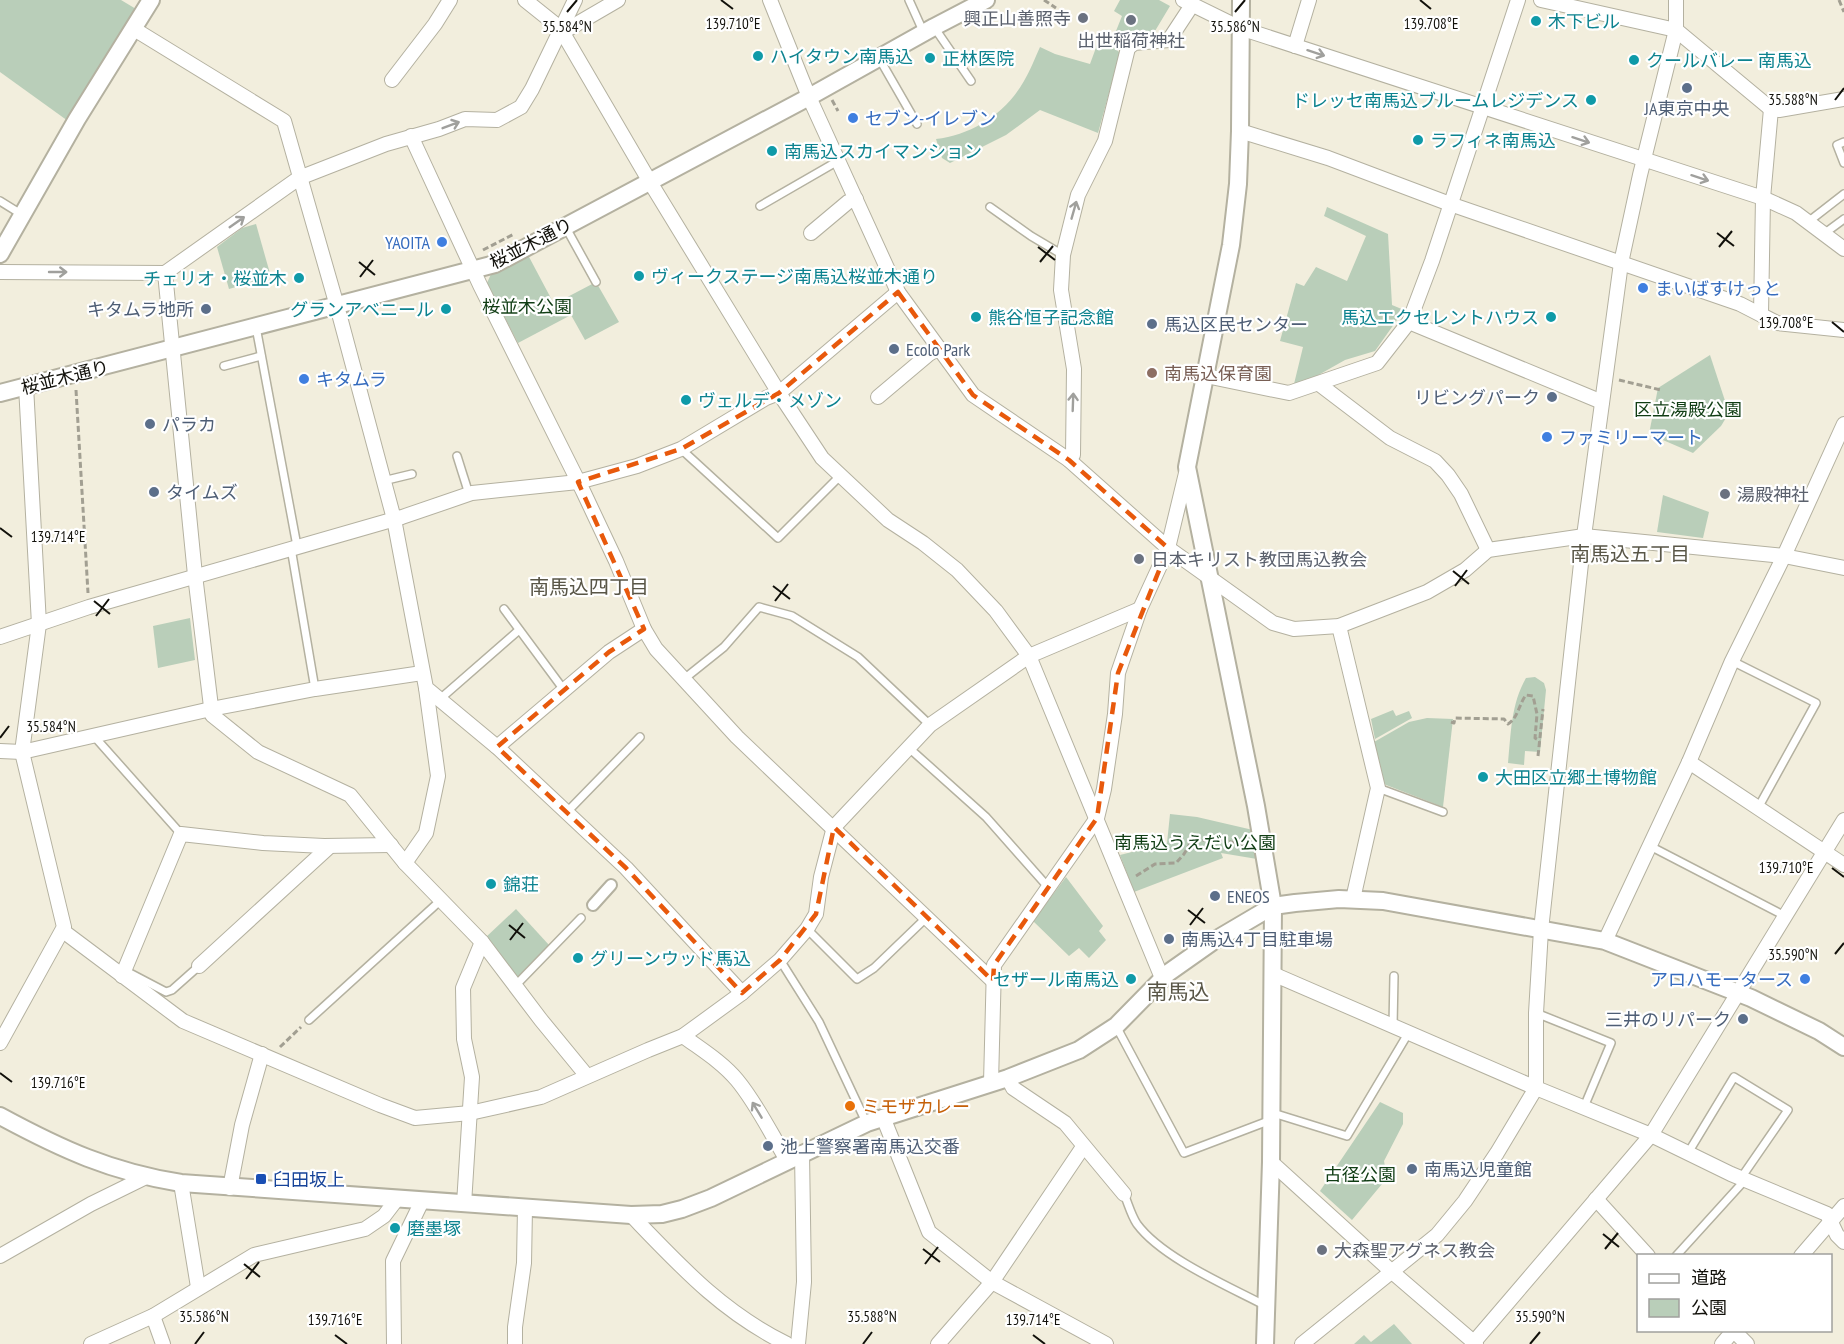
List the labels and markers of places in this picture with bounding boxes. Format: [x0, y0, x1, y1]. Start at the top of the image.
place label: 興正山善照寺 [963, 7, 1071, 30]
place label: 木下ビル [1548, 10, 1620, 33]
marker: 興正山善照寺 [1076, 11, 1090, 25]
marker: 出世稲荷神社 [1124, 13, 1138, 27]
marker: 木下ビル [1529, 14, 1543, 28]
place label: 出世稲荷神社 [1077, 29, 1185, 52]
place label: ハイタウン南馬込 [770, 45, 913, 68]
place label: 正林医院 [942, 47, 1014, 70]
marker: ハイタウン南馬込 [751, 49, 765, 63]
place label: クールバレー 南馬込 [1646, 49, 1812, 72]
marker: 正林医院 [923, 51, 937, 65]
marker: クールバレー 南馬込 [1627, 53, 1641, 67]
marker: JA東京中央 [1680, 81, 1694, 95]
place label: ドレッセ南馬込ブルームレジデンス [1292, 89, 1579, 112]
marker: ドレッセ南馬込ブルームレジデンス [1584, 93, 1598, 107]
place label: JA東京中央 [1644, 97, 1729, 120]
place label: セブン-イレブン [865, 107, 996, 130]
marker: セブン-イレブン [846, 111, 860, 125]
place label: ラフィネ南馬込 [1430, 129, 1556, 152]
marker: ラフィネ南馬込 [1411, 133, 1425, 147]
place label: 南馬込スカイマンション [784, 140, 982, 163]
marker: 南馬込スカイマンション [765, 144, 779, 158]
place label: YAOITA [385, 231, 430, 254]
marker: YAOITA [435, 235, 449, 249]
place label: ヴィークステージ南馬込桜並木通り [651, 265, 938, 288]
place label: チェリオ・桜並木 [143, 267, 287, 290]
marker: ヴィークステージ南馬込桜並木通り [632, 269, 646, 283]
marker: チェリオ・桜並木 [292, 271, 306, 285]
place label: まいばすけっと [1655, 277, 1781, 300]
marker: まいばすけっと [1636, 281, 1650, 295]
place label: キタムラ地所 [87, 298, 194, 321]
place label: グランアベニール [290, 298, 434, 321]
marker: キタムラ地所 [199, 302, 213, 316]
marker: グランアベニール [439, 302, 453, 316]
place label: 熊谷恒子記念館 [988, 306, 1114, 329]
place label: 馬込エクセレントハウス [1341, 306, 1539, 329]
marker: 熊谷恒子記念館 [969, 310, 983, 324]
marker: 馬込エクセレントハウス [1544, 310, 1558, 324]
place label: 馬込区民センター [1164, 313, 1308, 336]
marker: 馬込区民センター [1145, 317, 1159, 331]
place label: Ecolo Park [906, 338, 970, 361]
marker: Ecolo Park [887, 342, 901, 356]
place label: 南馬込保育園 [1164, 362, 1272, 385]
marker: 南馬込保育園 [1145, 366, 1159, 380]
place label: キタムラ [316, 368, 387, 391]
marker: キタムラ [297, 372, 311, 386]
place label: リビングパーク [1414, 386, 1540, 409]
place label: ヴェルデ・メゾン [698, 389, 842, 412]
marker: リビングパーク [1545, 390, 1559, 404]
marker: ヴェルデ・メゾン [679, 393, 693, 407]
place label: パラカ [162, 413, 216, 436]
marker: パラカ [143, 417, 157, 431]
place label: ファミリーマート [1559, 426, 1703, 449]
marker: ファミリーマート [1540, 430, 1554, 444]
place label: タイムズ [166, 481, 238, 504]
place label: 湯殿神社 [1737, 483, 1809, 506]
marker: タイムズ [147, 485, 161, 499]
marker: 湯殿神社 [1718, 487, 1732, 501]
place label: 日本キリスト教団馬込教会 [1151, 548, 1367, 571]
marker: 日本キリスト教団馬込教会 [1132, 552, 1146, 566]
place label: 大田区立郷土博物館 [1495, 766, 1657, 789]
marker: 大田区立郷土博物館 [1476, 770, 1490, 784]
place label: 錦荘 [503, 873, 539, 896]
marker: 錦荘 [484, 877, 498, 891]
place label: ENEOS [1227, 885, 1270, 908]
marker: ENEOS [1208, 889, 1222, 903]
place label: 南馬込4丁目駐車場 [1181, 928, 1333, 951]
marker: 南馬込4丁目駐車場 [1162, 932, 1176, 946]
place label: グリーンウッド馬込 [590, 947, 751, 970]
marker: グリーンウッド馬込 [571, 951, 585, 965]
place label: セザール南馬込 [993, 968, 1119, 991]
place label: アロハモータース [1650, 968, 1793, 991]
marker: セザール南馬込 [1124, 972, 1138, 986]
marker: アロハモータース [1798, 972, 1812, 986]
place label: 三井のリパーク [1605, 1008, 1731, 1031]
marker: 三井のリパーク [1736, 1012, 1750, 1026]
place label: ミモザカレー [862, 1095, 970, 1118]
marker: ミモザカレー [843, 1099, 857, 1113]
place label: 池上警察署南馬込交番 [780, 1135, 960, 1158]
marker: 池上警察署南馬込交番 [761, 1139, 775, 1153]
place label: 南馬込児童館 [1424, 1158, 1532, 1181]
marker: 南馬込児童館 [1405, 1162, 1419, 1176]
place label: 臼田坂上 [273, 1168, 345, 1191]
marker: 臼田坂上 [254, 1172, 268, 1186]
place label: 磨墨塚 [407, 1217, 461, 1240]
marker: 磨墨塚 [388, 1221, 402, 1235]
place label: 大森聖アグネス教会 [1334, 1239, 1495, 1262]
marker: 大森聖アグネス教会 [1315, 1243, 1329, 1257]

